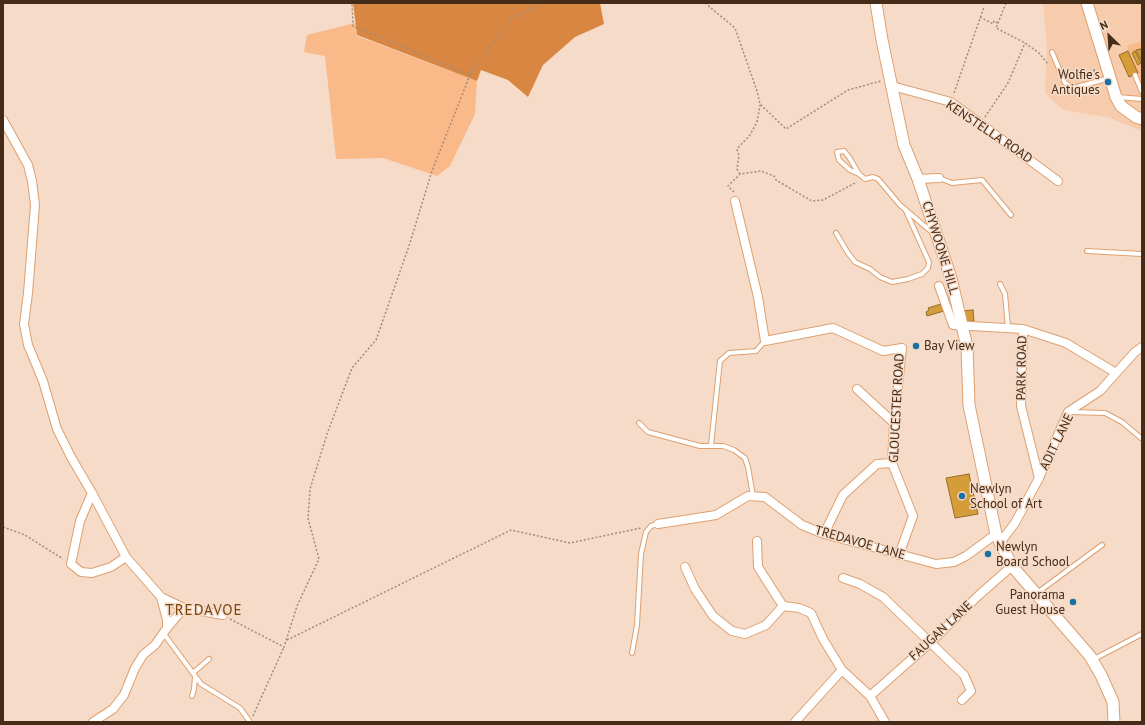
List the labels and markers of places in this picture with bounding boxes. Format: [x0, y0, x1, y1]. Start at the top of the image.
place label: Wolfie's Antiques [1051, 67, 1100, 98]
marker: Wolfie's Antiques [1103, 77, 1113, 87]
place label: Bay View [924, 338, 974, 354]
marker: Bay View [911, 341, 921, 351]
place label: Newlyn School of Art [970, 481, 1042, 512]
marker: Newlyn School of Art [957, 491, 967, 501]
place label: Newlyn Board School [996, 539, 1070, 570]
marker: Newlyn Board School [983, 549, 993, 559]
place label: Panorama Guest House [995, 587, 1065, 618]
marker: Panorama Guest House [1068, 597, 1078, 607]

